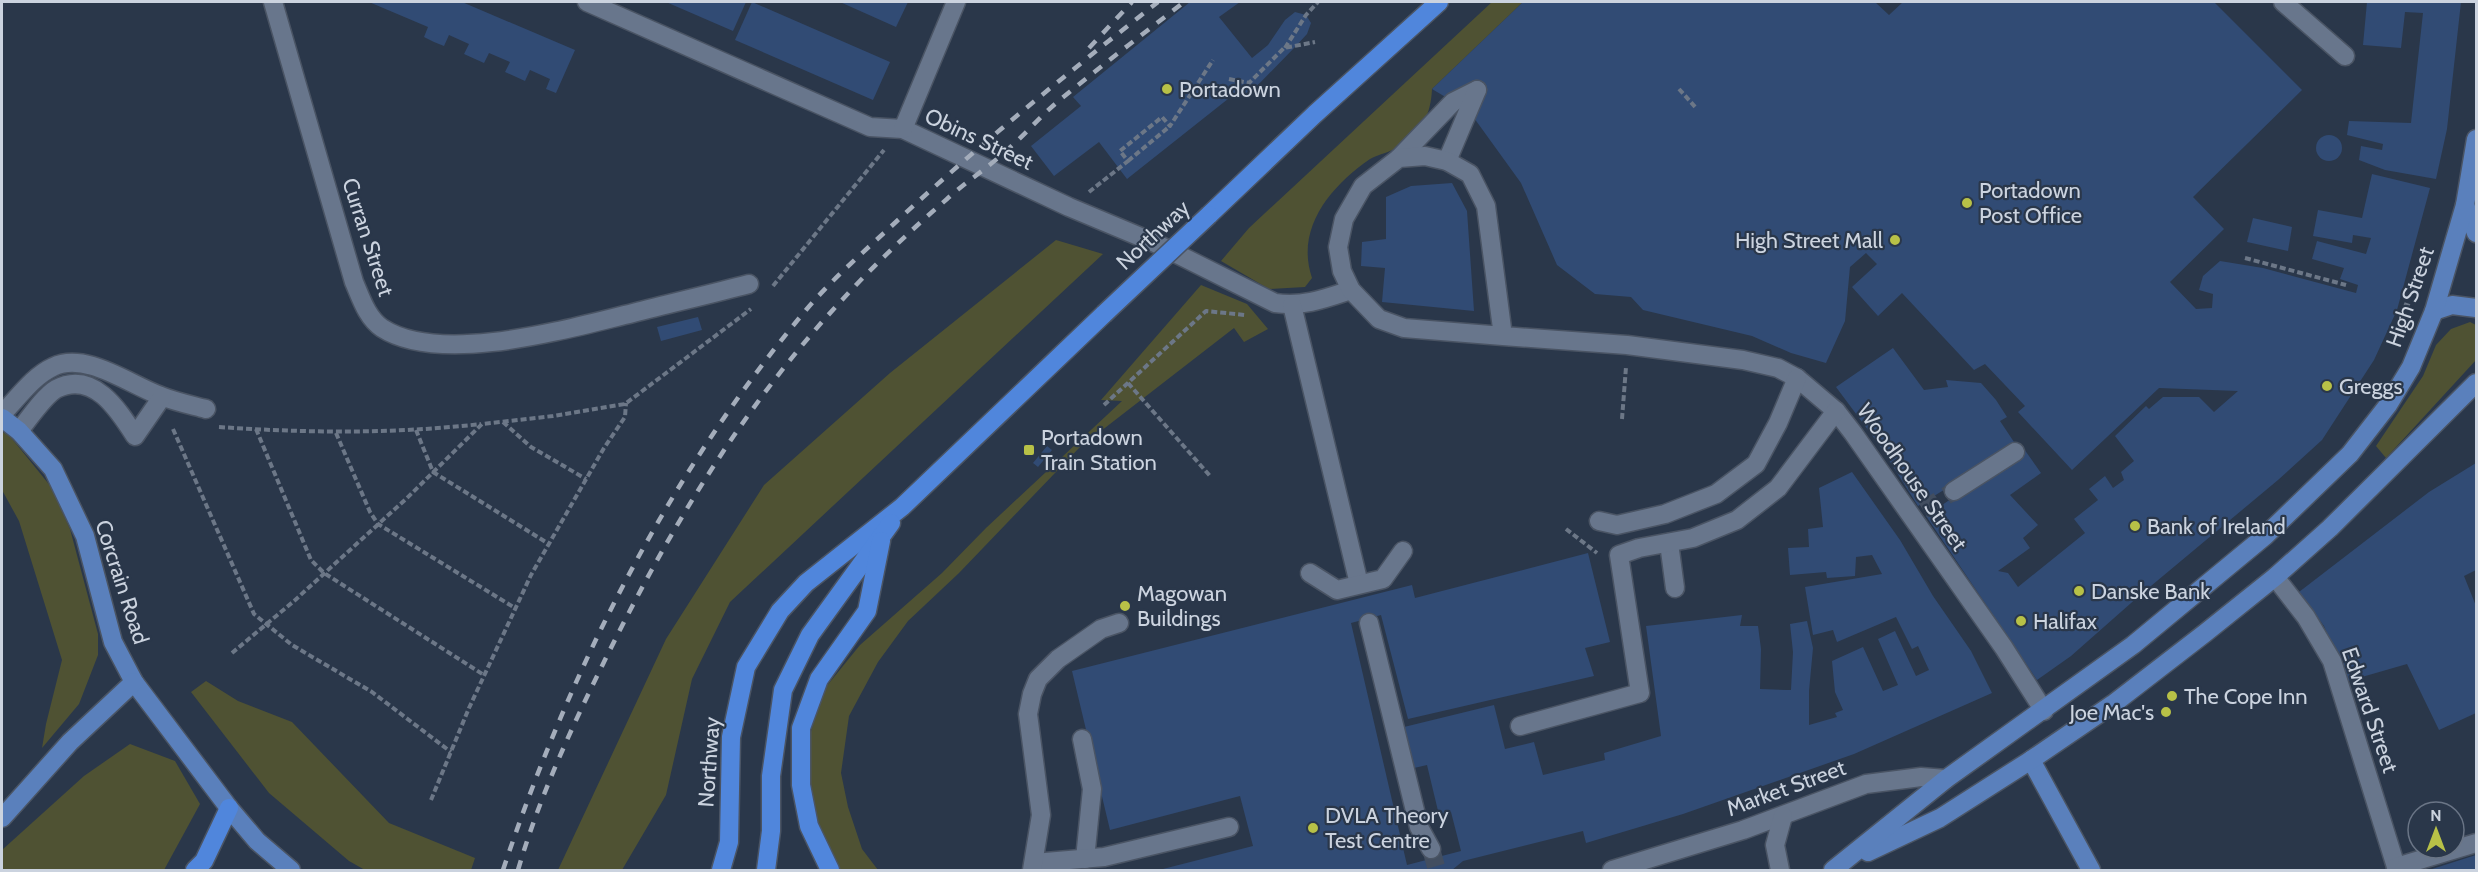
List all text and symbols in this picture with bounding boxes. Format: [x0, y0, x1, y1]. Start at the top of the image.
place label: Portadown [1179, 76, 1281, 103]
marker: Portadown [1160, 82, 1174, 96]
street label: Obins Street [920, 102, 1038, 176]
street label: Curran Street [336, 174, 400, 300]
place label: Portadown Post Office [1979, 177, 2082, 229]
street label: Northway [1111, 194, 1195, 276]
marker: Portadown Post Office [1960, 196, 1974, 210]
place label: High Street Mall [1735, 227, 1884, 254]
marker: High Street Mall [1888, 233, 1902, 247]
street label: High Street [2380, 243, 2440, 351]
place label: Greggs [2339, 373, 2403, 400]
marker: Greggs [2320, 379, 2334, 393]
street label: Woodhouse Street [1851, 398, 1973, 556]
place label: Portadown Train Station [1041, 424, 1157, 476]
marker: Portadown Train Station [1022, 443, 1036, 457]
place label: Bank of Ireland [2147, 513, 2286, 540]
street label: Corcrain Road [89, 516, 155, 648]
marker: Bank of Ireland [2128, 519, 2142, 533]
place label: Danske Bank [2091, 578, 2210, 605]
place label: Magowan Buildings [1137, 580, 1227, 632]
marker: Danske Bank [2072, 584, 2086, 598]
marker: Magowan Buildings [1118, 599, 1132, 613]
place label: Halifax [2033, 608, 2097, 635]
marker: Halifax [2014, 614, 2028, 628]
street label: Edward Street [2336, 644, 2404, 777]
place label: The Cope Inn [2184, 683, 2308, 710]
marker: The Cope Inn [2165, 689, 2179, 703]
place label: Joe Mac's [2068, 699, 2154, 726]
marker: Joe Mac's [2159, 705, 2173, 719]
street label: Northway [692, 716, 726, 808]
street label: Market Street [1723, 754, 1850, 822]
north arrow [2406, 800, 2466, 860]
place label: DVLA Theory Test Centre [1325, 802, 1449, 854]
text: N [2430, 806, 2442, 825]
marker: DVLA Theory Test Centre [1306, 821, 1320, 835]

